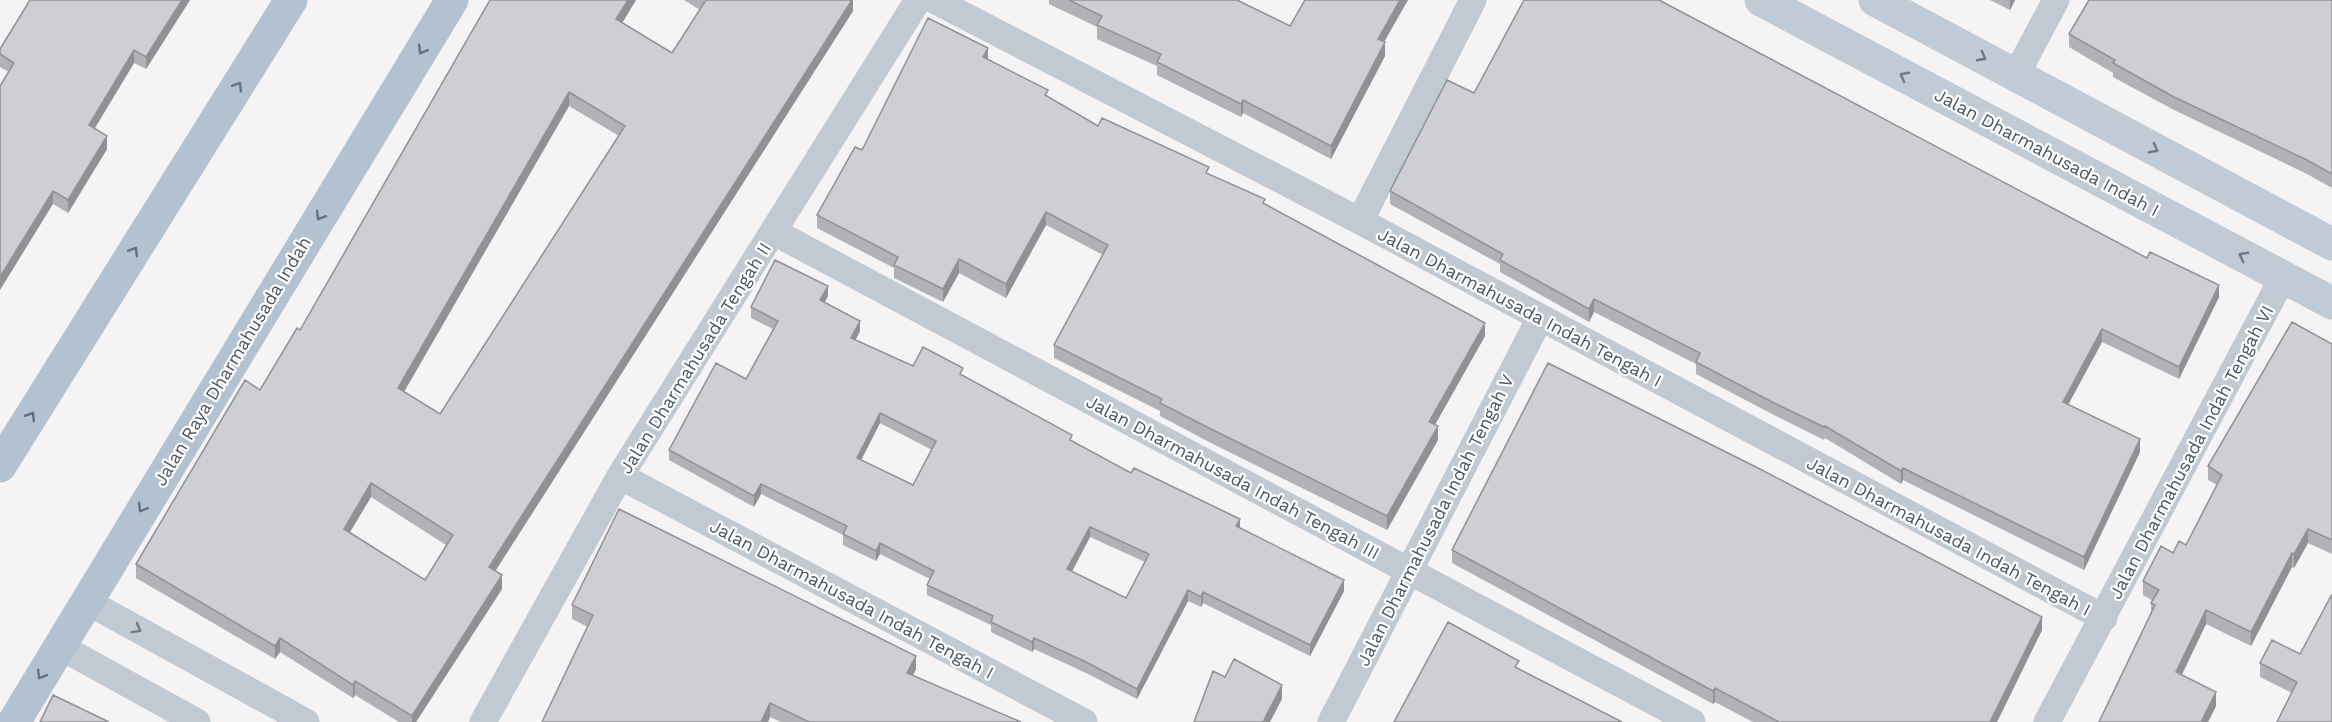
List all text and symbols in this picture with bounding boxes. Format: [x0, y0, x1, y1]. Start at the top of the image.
one-way arrow [417, 44, 429, 54]
one-way arrow [1976, 50, 1987, 61]
one-way arrow [1900, 72, 1910, 83]
one-way arrow [230, 82, 242, 92]
street label: Jalan Dharmahusada Indah I [1931, 84, 2163, 220]
one-way arrow [2148, 142, 2159, 153]
one-way arrow [316, 210, 328, 220]
street label: Jalan Dharmahusada Indah Tengah I [1374, 223, 1666, 391]
street label: Jalan Raya Dharmahusada Indah [149, 233, 315, 489]
street label: Jalan Dharmahusada Tengah II [615, 239, 775, 477]
one-way arrow [127, 247, 139, 257]
one-way arrow [2239, 252, 2250, 263]
street label: Jalan Dharmahusada Indah Tengah VI [2104, 302, 2278, 602]
street label: Jalan Dharmahusada Indah Tengah V [1352, 370, 1518, 669]
street label: Jalan Dharmahusada Indah Tengah III [1083, 390, 1383, 564]
one-way arrow [24, 412, 35, 423]
street label: Jalan Dharmahusada Indah Tengah I [1803, 452, 2095, 620]
one-way arrow [138, 502, 150, 512]
street label: Jalan Dharmahusada Indah Tengah I [706, 515, 998, 683]
one-way arrow [131, 622, 141, 633]
one-way arrow [37, 669, 49, 679]

